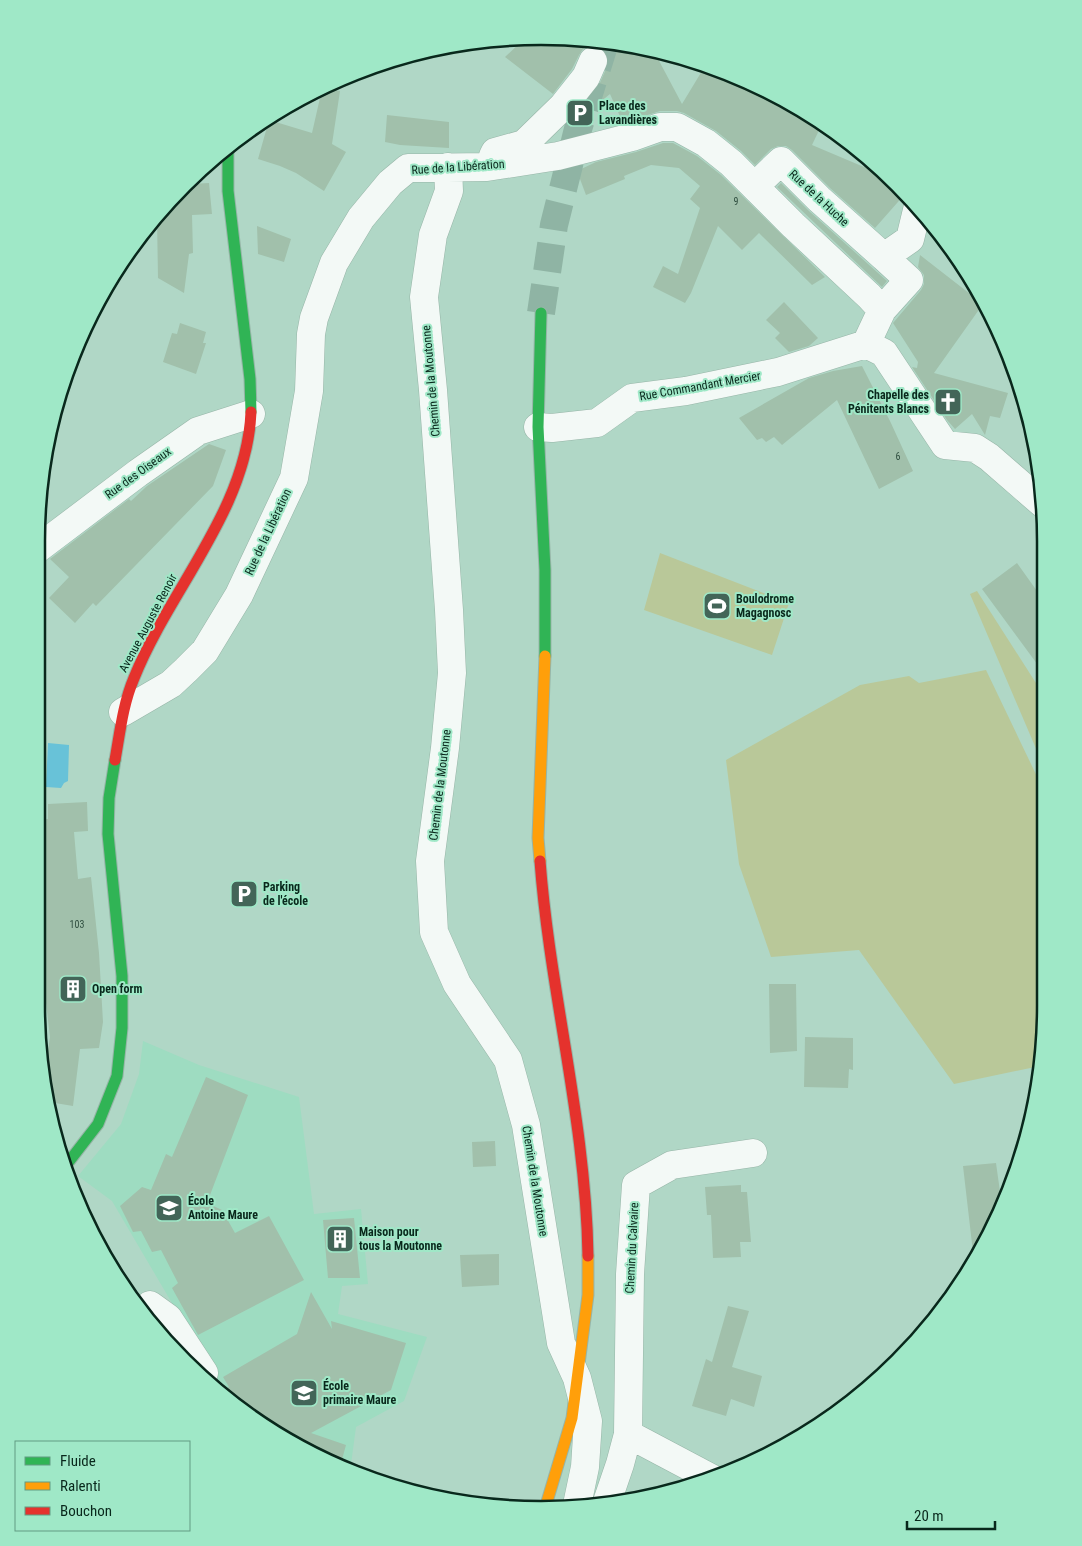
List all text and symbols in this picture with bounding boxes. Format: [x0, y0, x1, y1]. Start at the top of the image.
parking icon: Place des Lavandières [565, 98, 595, 128]
place label: Place des Lavandières [599, 99, 657, 127]
street label: Rue de la Libération [411, 157, 505, 177]
street label: Rue de la Huche [786, 167, 852, 229]
house number: 9 [734, 196, 739, 207]
street label: Chemin de la Moutonne [419, 324, 443, 437]
street label: Rue Commandant Mercier [638, 368, 762, 404]
church icon: Chapelle des Pénitents Blancs [933, 387, 963, 417]
place label: Chapelle des Pénitents Blancs [848, 388, 930, 416]
street label: Rue des Oiseaux [102, 444, 174, 502]
house number: 6 [896, 451, 901, 462]
street label: Rue de la Libération [242, 487, 294, 577]
street label: Avenue Auguste Renoir [116, 571, 180, 675]
sports icon: Boulodrome Magagnosc [702, 591, 732, 621]
place label: Boulodrome Magagnosc [736, 592, 794, 620]
street label: Chemin de la Moutonne [426, 728, 454, 841]
parking icon: Parking de l'école [229, 879, 259, 909]
place label: Parking de l'école [263, 880, 308, 908]
house number: 103 [70, 919, 84, 930]
building icon: Open form [58, 974, 88, 1004]
place label: Open form [92, 982, 142, 996]
street label: Chemin de la Moutonne [519, 1125, 551, 1238]
school or university icon: École Antoine Maure [154, 1193, 184, 1223]
place label: École Antoine Maure [188, 1193, 258, 1222]
street label: Chemin du Calvaire [623, 1202, 641, 1294]
building icon: Maison pour tous la Moutonne [325, 1224, 355, 1254]
place label: Maison pour tous la Moutonne [359, 1225, 442, 1253]
school or university icon: École primaire Maure [289, 1378, 319, 1408]
place label: École primaire Maure [323, 1378, 396, 1407]
legend [15, 1441, 190, 1531]
text: Fluide [60, 1452, 96, 1470]
text: Ralenti [60, 1477, 101, 1495]
scale bar [907, 1498, 994, 1530]
text: Bouchon [60, 1502, 112, 1520]
text: 20 m [914, 1507, 944, 1525]

